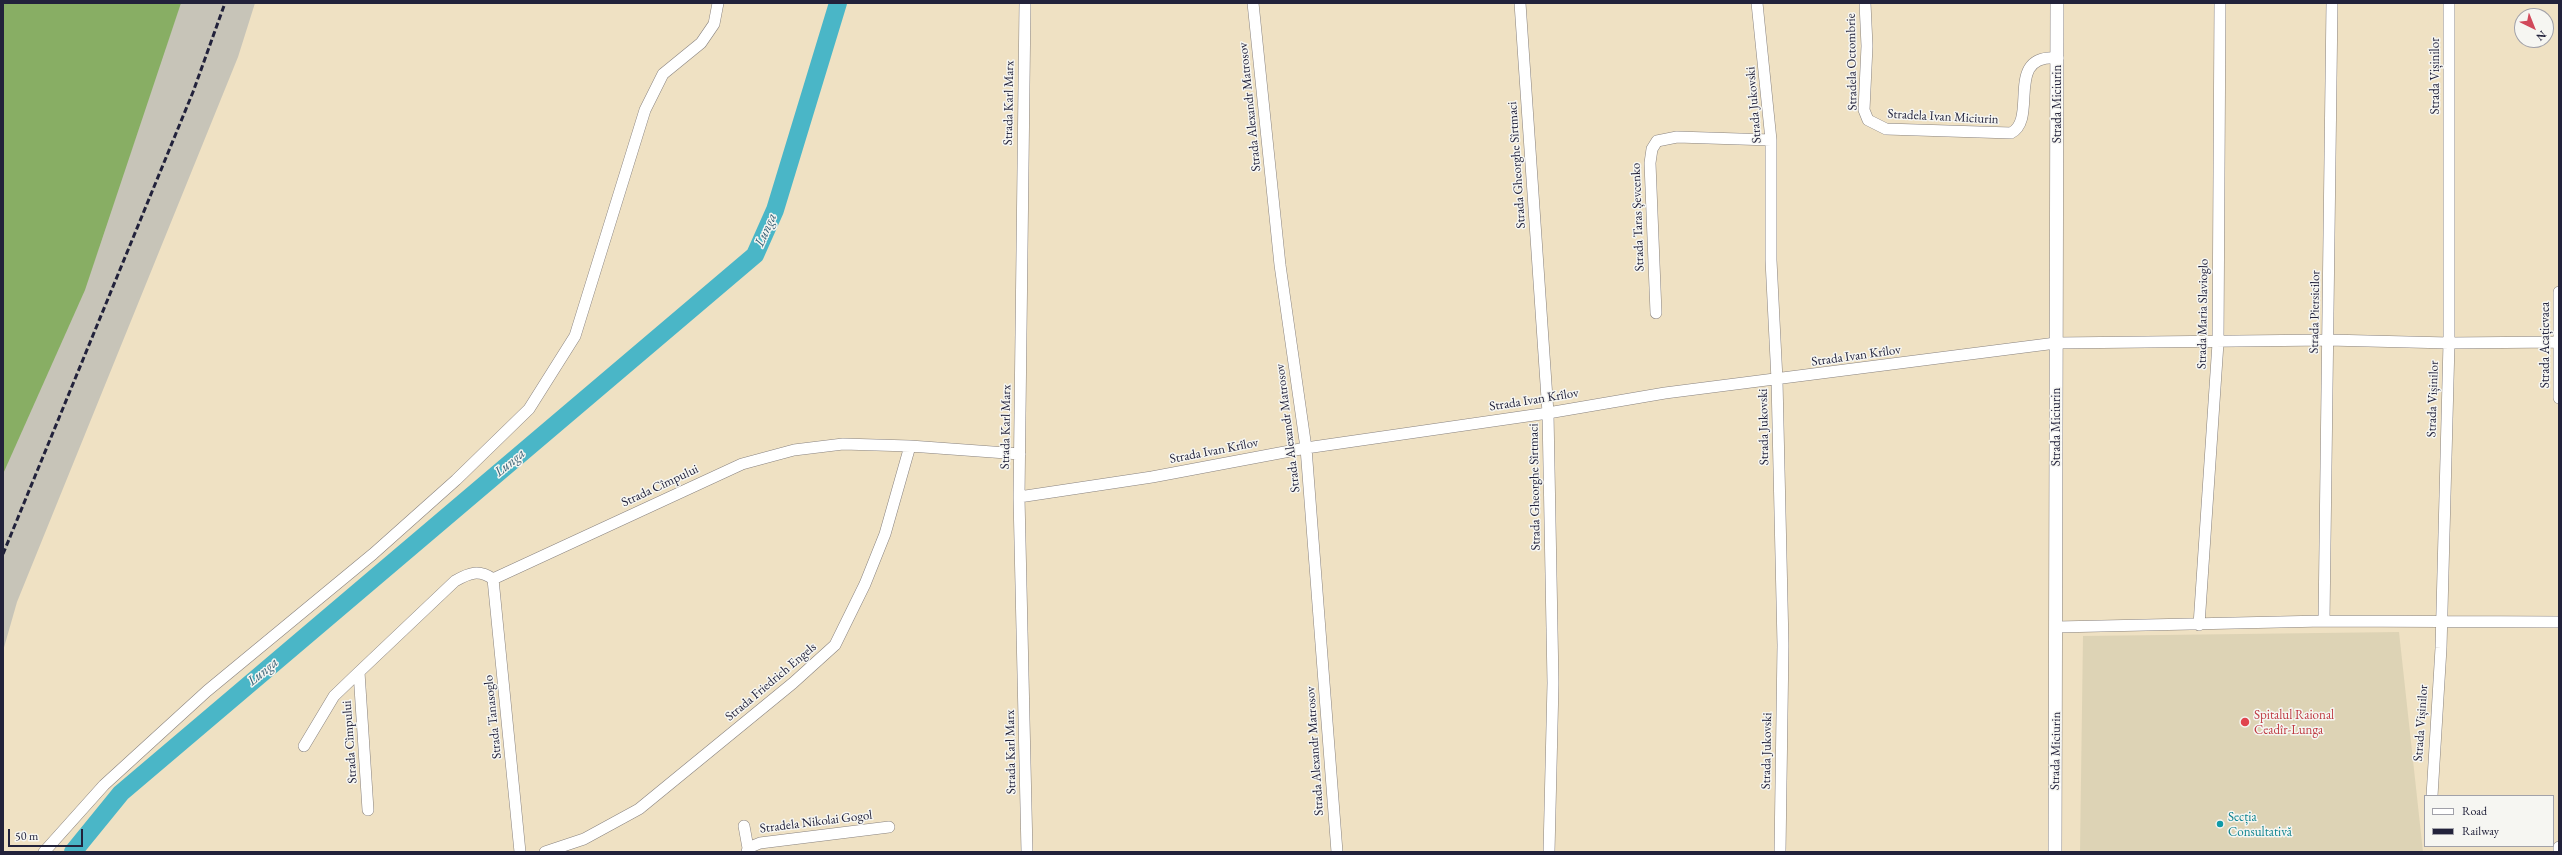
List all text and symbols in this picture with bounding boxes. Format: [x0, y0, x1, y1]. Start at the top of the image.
north arrow [2514, 8, 2554, 48]
street label: Stradela Octombrie [1843, 13, 1861, 111]
text: N [2533, 28, 2550, 44]
street label: Strada Vișinilor [2427, 37, 2443, 115]
street label: Strada Alexandr Matrosov [1235, 42, 1265, 172]
street label: Strada Karl Marx [1000, 61, 1018, 145]
street label: Strada Miciurin [2049, 65, 2065, 143]
street label: Strada Jukovski [1743, 66, 1765, 144]
street label: Strada Gheorghe Sîrtmaci [1505, 101, 1529, 229]
street label: Stradela Ivan Miciurin [1887, 106, 1999, 128]
street label: Strada Taras Șevcenko [1628, 162, 1648, 272]
water label: Lunga [751, 211, 781, 249]
street label: Strada Maria Slavioglo [2194, 259, 2212, 369]
street label: Strada Piersicilor [2306, 270, 2324, 354]
street label: Strada Acațievaea [2537, 302, 2553, 388]
street label: Strada Ivan Krîlov [1810, 342, 1902, 370]
street label: Strada Vișinilor [2424, 360, 2442, 438]
street label: Strada Alexandr Matrosov [1272, 363, 1304, 493]
street label: Strada Karl Marx [997, 385, 1015, 469]
street label: Strada Ivan Krîlov [1488, 385, 1580, 415]
street label: Strada Jukovski [1756, 388, 1772, 466]
street label: Strada Miciurin [2048, 388, 2064, 466]
street label: Strada Gheorghe Sîrtmaci [1526, 423, 1544, 551]
street label: Strada Ivan Krîlov [1168, 435, 1260, 467]
water label: Lunga [491, 445, 529, 481]
street label: Strada Cîmpului [619, 461, 701, 511]
street label: Strada Friedrich Engels [722, 639, 820, 725]
water label: Lunga [244, 654, 282, 690]
street label: Strada Tanasoglo [481, 674, 505, 760]
street label: Strada Vișinilor [2411, 684, 2431, 762]
street label: Strada Alexandr Matrosov [1303, 686, 1327, 816]
street label: Strada Cîmpului [339, 700, 361, 784]
place label: Spitalul Raional Ceadîr-Lunga [2254, 707, 2334, 738]
street label: Strada Karl Marx [1002, 710, 1020, 794]
street label: Strada Jukovski [1759, 712, 1775, 790]
street label: Strada Miciurin [2048, 712, 2064, 790]
marker: Spitalul Raional Ceadîr-Lunga [2239, 716, 2251, 728]
legend [2424, 795, 2554, 847]
text: Road [2462, 803, 2487, 819]
street label: Stradela Nikolai Gogol [759, 807, 873, 837]
place label: Secția Consultativă [2228, 809, 2292, 840]
marker: Secția Consultativă [2215, 819, 2225, 829]
scale bar [10, 821, 85, 847]
text: Railway [2462, 823, 2499, 839]
text: 50 m [15, 828, 38, 844]

